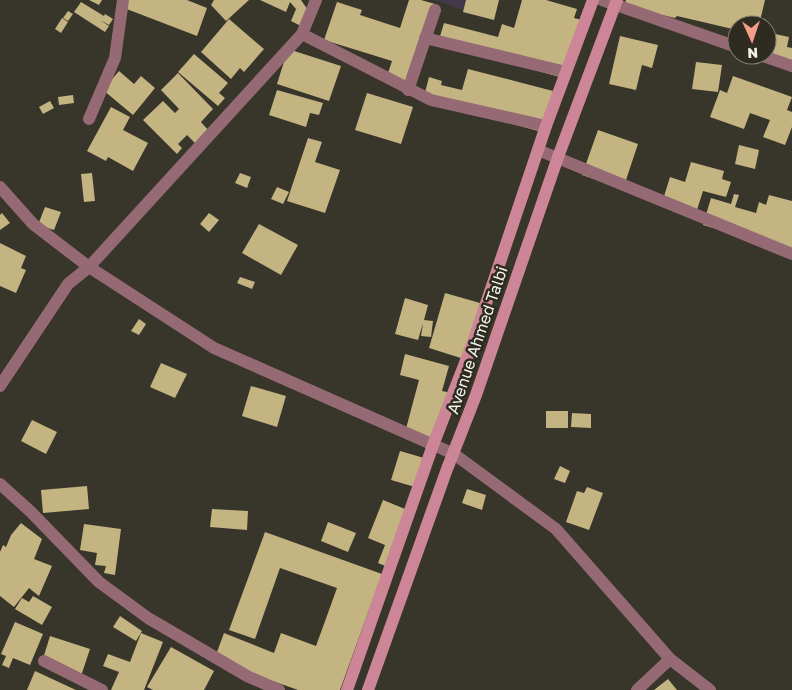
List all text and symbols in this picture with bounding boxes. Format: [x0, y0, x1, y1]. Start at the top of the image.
north arrow [727, 15, 777, 65]
text: N [747, 45, 758, 62]
street label: Avenue Ahmed Talbi [442, 263, 512, 417]

